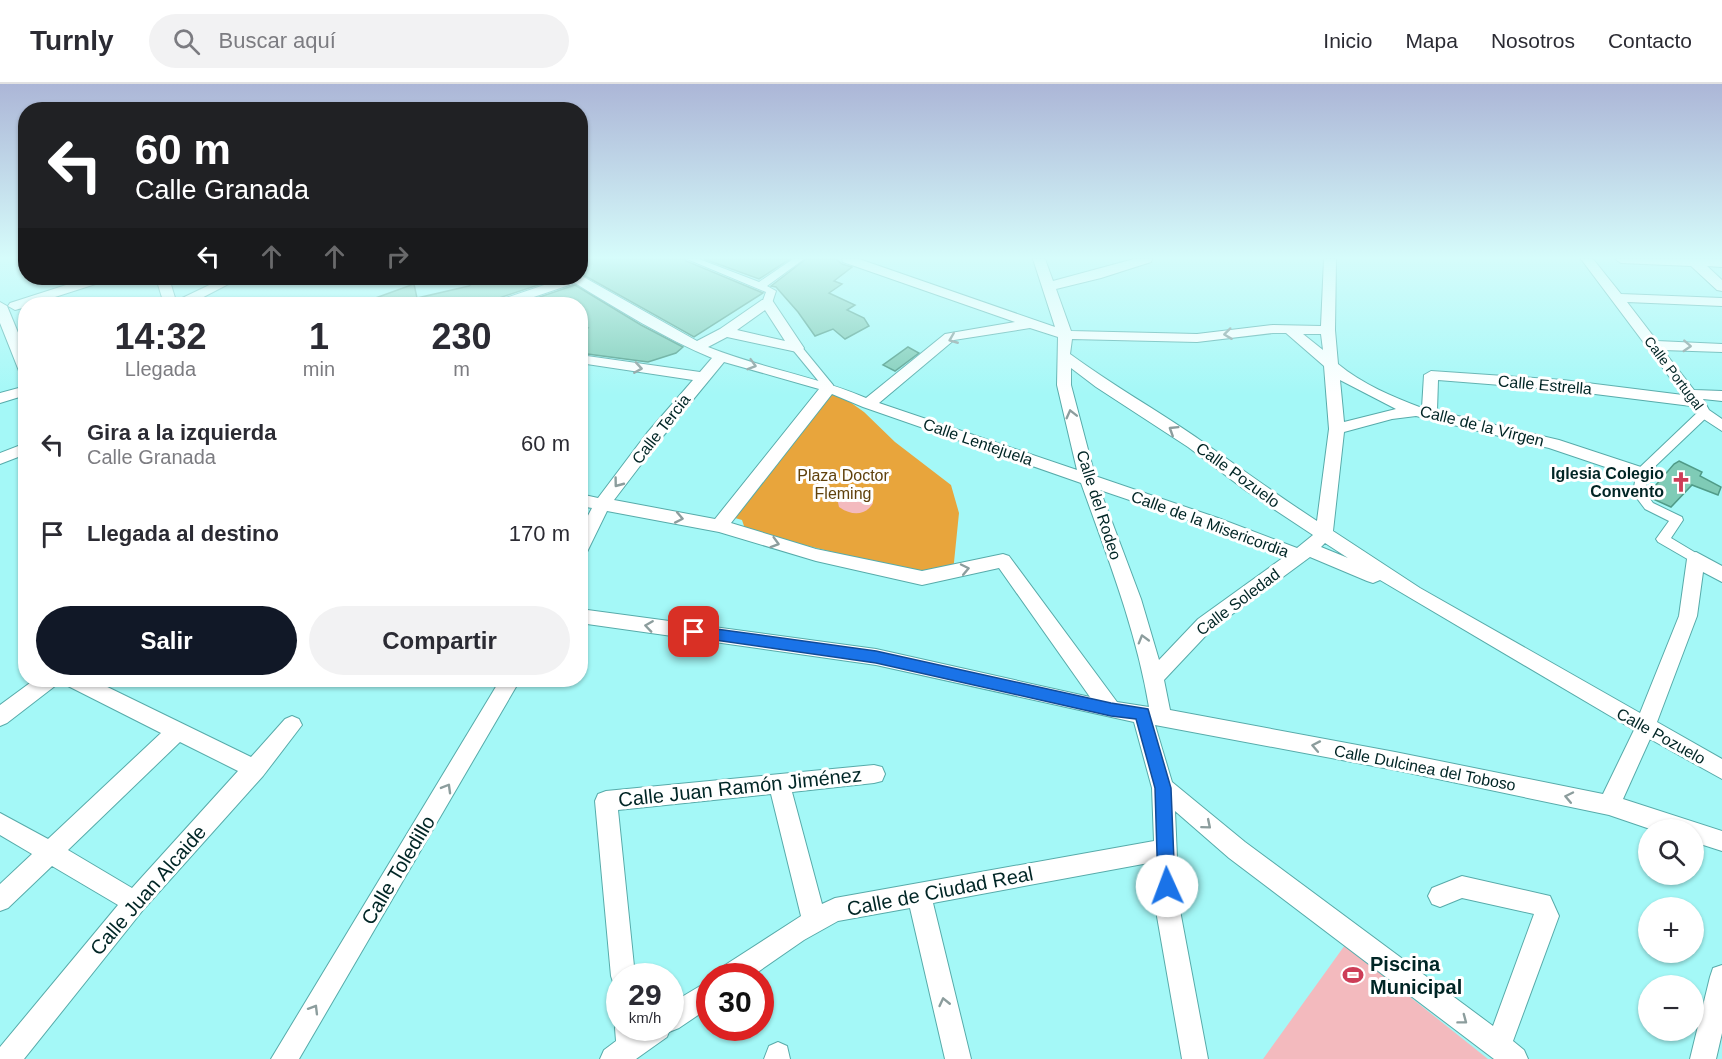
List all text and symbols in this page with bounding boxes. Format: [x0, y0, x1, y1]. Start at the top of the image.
search box [149, 14, 569, 68]
text: Turnly [30, 25, 113, 56]
icon: search [170, 25, 203, 58]
text: Buscar aquí [218, 28, 336, 53]
text: Inicio [1323, 29, 1372, 52]
text: Mapa [1405, 29, 1458, 52]
text: Nosotros [1491, 29, 1575, 52]
text: Contacto [1608, 29, 1692, 52]
icon: left [36, 126, 114, 204]
text: 60 m [135, 126, 231, 173]
text: Calle Granada [135, 175, 309, 205]
icon: left [192, 240, 225, 273]
icon: ahead [255, 240, 288, 273]
icon: ahead [318, 240, 351, 273]
icon: right [381, 240, 414, 273]
text: 14:32 [114, 316, 206, 357]
text: 1 [309, 316, 329, 357]
text: 230 [431, 316, 492, 357]
one-way arrow [1223, 327, 1232, 340]
one-way arrow [948, 332, 959, 344]
street label: Calle Portugal [1641, 333, 1707, 413]
one-way arrow [1683, 340, 1692, 353]
text: Llegada [125, 358, 196, 380]
text: min [303, 358, 335, 380]
text: m [453, 358, 470, 380]
one-way arrow [746, 358, 757, 370]
one-way arrow [634, 361, 643, 373]
street label: Calle Estrella [1497, 372, 1593, 398]
street label: Calle Tercia [629, 391, 693, 467]
street label: Calle de la Vírgen [1418, 402, 1546, 450]
one-way arrow [1066, 409, 1079, 419]
street label: Calle Lentejuela [921, 415, 1035, 469]
text: Gira a la izquierda [87, 420, 277, 445]
one-way arrow [1169, 425, 1179, 437]
icon: left [36, 428, 69, 461]
text: 60 m [521, 431, 570, 456]
street label: Calle Pozuelo [1193, 439, 1283, 511]
text: Calle Granada [87, 446, 216, 468]
street label: Calle del Rodeo [1073, 448, 1125, 562]
place label: Iglesia Colegio Convento [1551, 465, 1664, 500]
park label: Plaza Doctor Fleming [797, 467, 889, 502]
church icon: Iglesia Colegio Convento [1669, 470, 1693, 494]
one-way arrow [614, 477, 625, 488]
street label: Calle de la Misericordia [1129, 488, 1291, 560]
one-way arrow [674, 511, 684, 524]
icon: arrive [36, 518, 69, 551]
text: Llegada al destino [87, 521, 279, 546]
text: 170 m [509, 521, 570, 546]
one-way arrow [769, 536, 780, 548]
one-way arrow [960, 563, 970, 576]
street label: Calle Soledad [1193, 565, 1283, 639]
button: Salir [36, 606, 297, 675]
button: Compartir [309, 606, 570, 675]
pin [668, 606, 719, 657]
icon: arrive [677, 615, 710, 648]
one-way arrow [645, 620, 654, 632]
one-way arrow [1138, 634, 1150, 645]
street label: Calle Pozuelo [1614, 705, 1708, 767]
one-way arrow [1311, 740, 1321, 753]
street label: Calle Dulcinea del Toboso [1333, 742, 1517, 794]
street label: Calle Juan Ramón Jiménez [617, 763, 863, 811]
one-way arrow [439, 784, 451, 794]
one-way arrow [1564, 791, 1574, 804]
street label: Calle Toledillo [357, 812, 439, 928]
one-way arrow [1201, 818, 1212, 829]
map controls [1638, 819, 1704, 1041]
button: search [1638, 819, 1704, 885]
street label: Calle Juan Alcaide [86, 821, 210, 959]
position arrow [1135, 854, 1199, 918]
street label: Calle de Ciudad Real [845, 862, 1035, 920]
button: + [1638, 897, 1704, 963]
place label: Piscina Municipal [1370, 953, 1462, 998]
speed limit sign: 30 [696, 963, 774, 1041]
sports icon: Piscina Municipal [1341, 963, 1365, 987]
button: − [1638, 975, 1704, 1041]
text: 29 [628, 978, 662, 1011]
one-way arrow [939, 997, 952, 1007]
one-way arrow [307, 1005, 319, 1015]
text: km/h [629, 1009, 661, 1026]
one-way arrow [1456, 1013, 1467, 1024]

